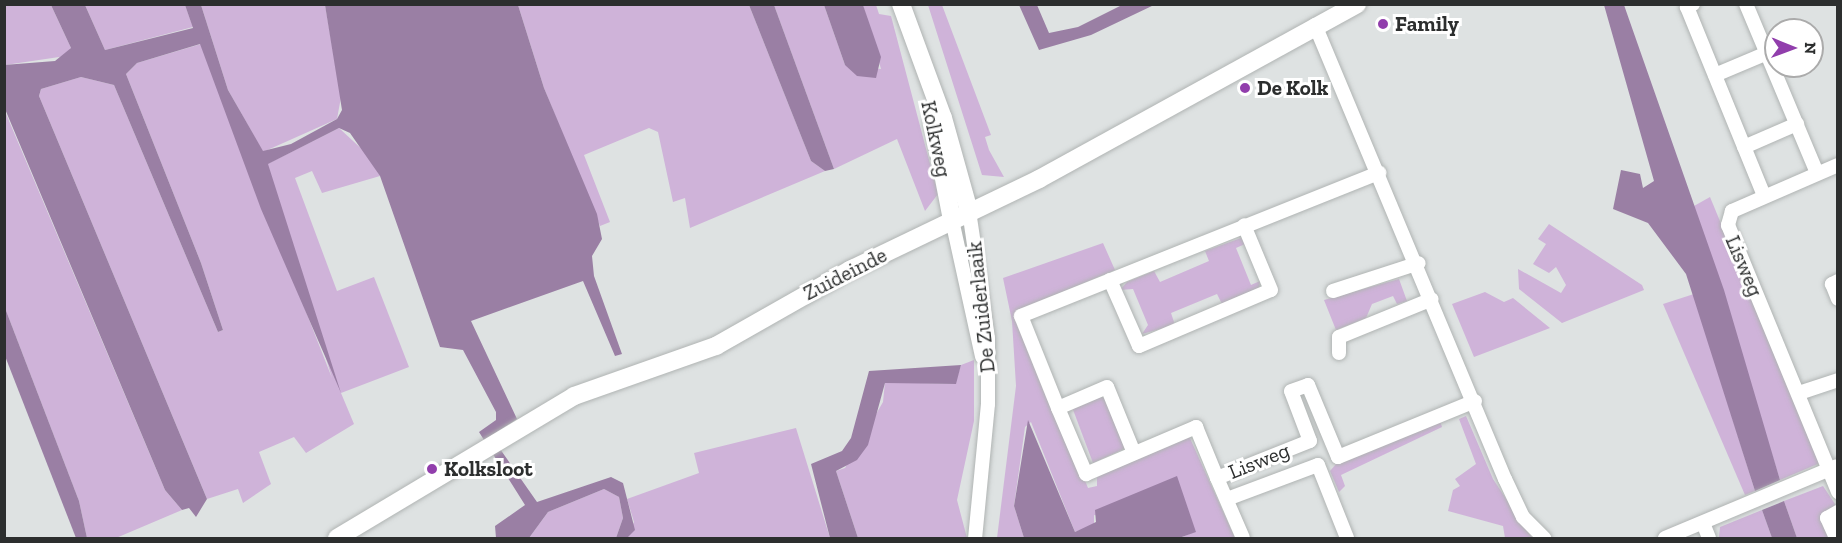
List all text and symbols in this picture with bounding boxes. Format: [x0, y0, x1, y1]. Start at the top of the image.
place label: Family [1395, 11, 1459, 37]
marker: Family [1376, 17, 1390, 31]
north arrow [1764, 18, 1824, 78]
text: N [1801, 42, 1820, 55]
place label: De Kolk [1257, 75, 1328, 101]
marker: De Kolk [1238, 81, 1252, 95]
street label: Kolkweg [916, 98, 956, 180]
street label: Lisweg [1720, 232, 1768, 300]
street label: De Zuiderlaaik [962, 240, 1000, 374]
street label: Zuideinde [799, 242, 891, 306]
street label: Lisweg [1225, 437, 1293, 485]
place label: Kolksloot [444, 456, 532, 482]
marker: Kolksloot [425, 462, 439, 476]

